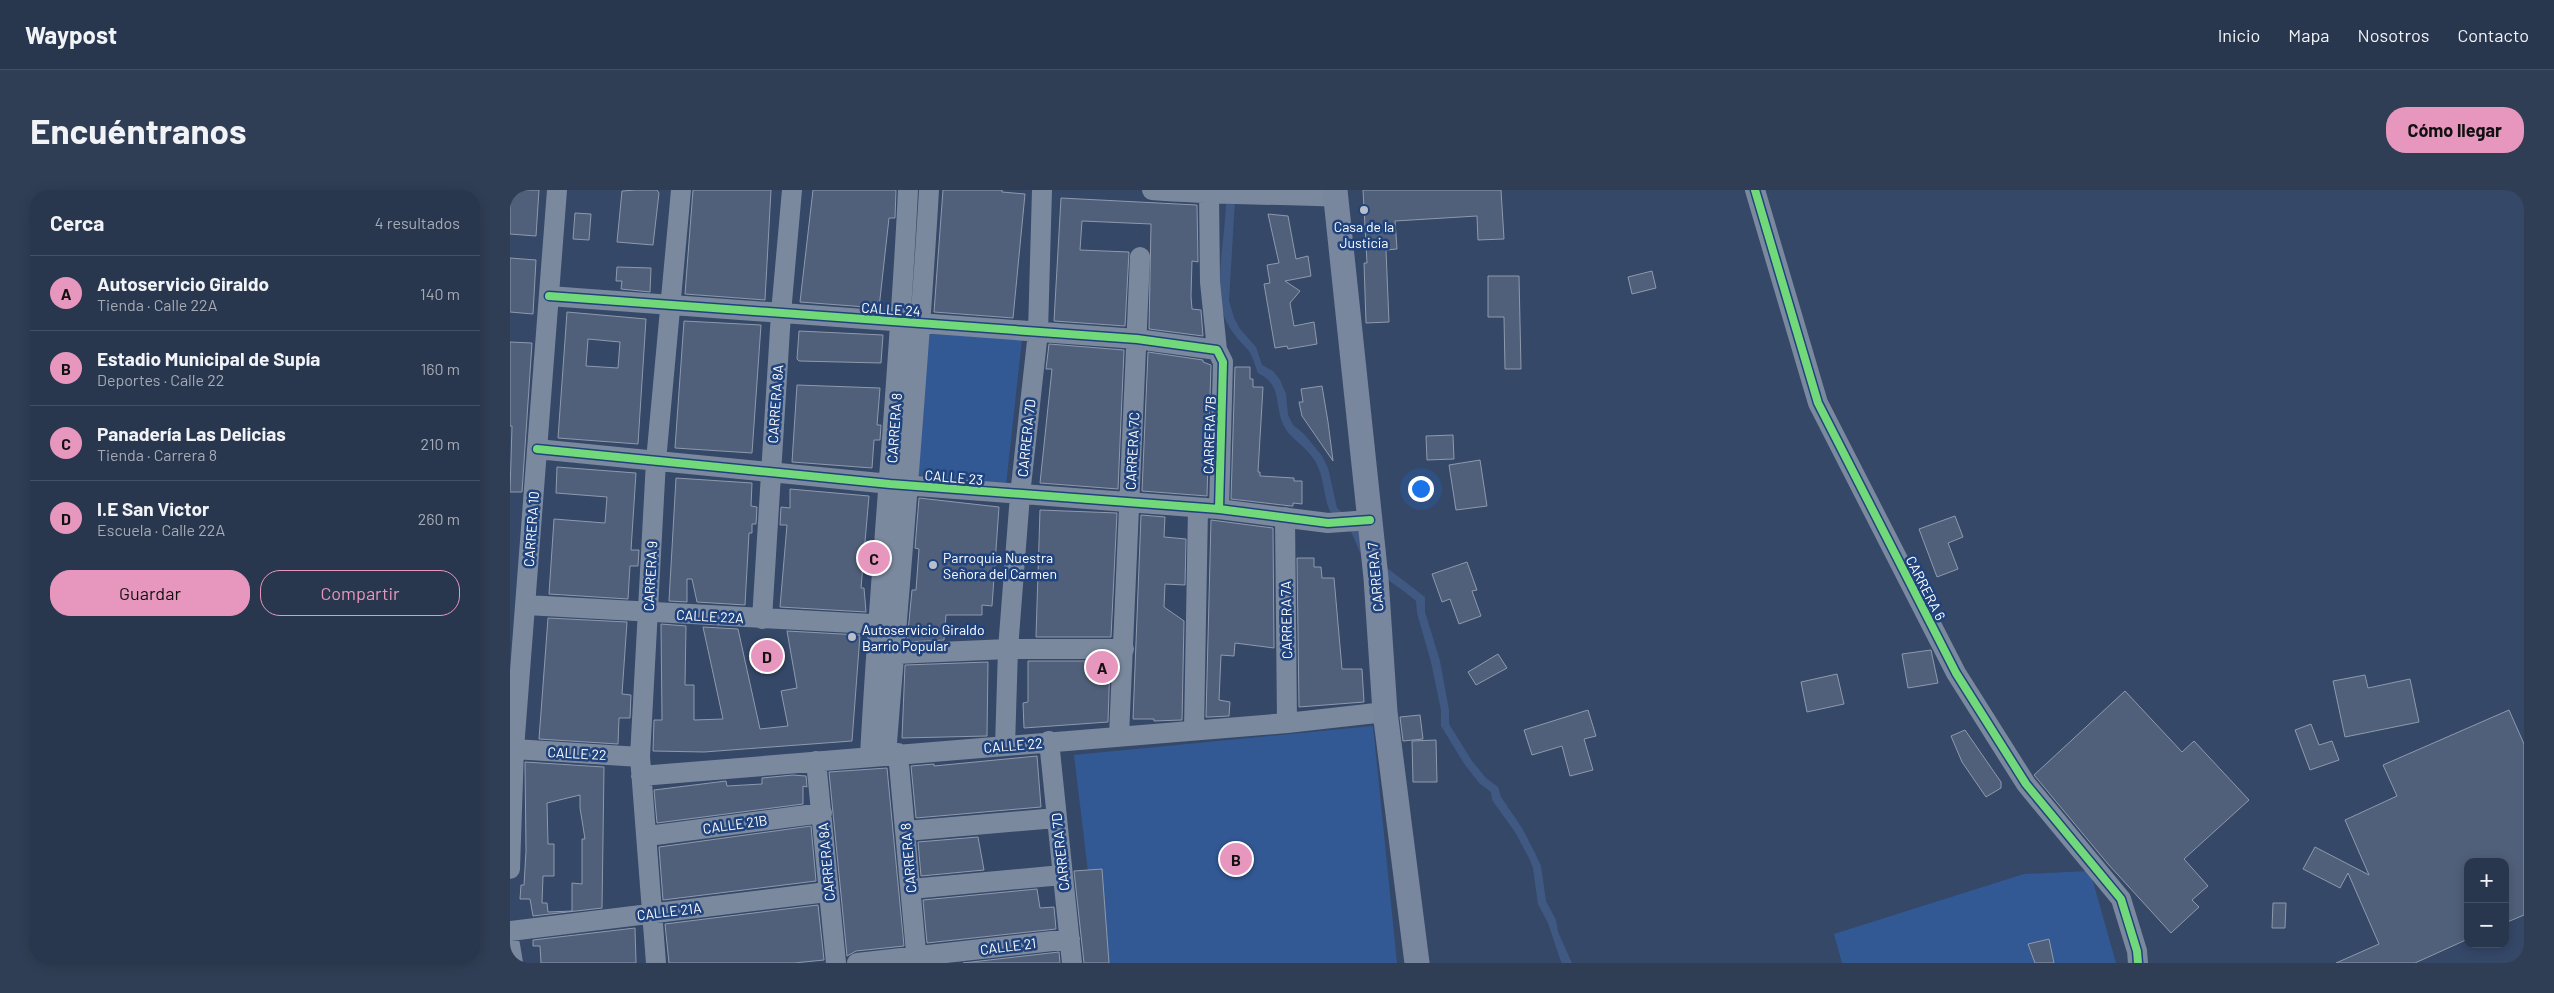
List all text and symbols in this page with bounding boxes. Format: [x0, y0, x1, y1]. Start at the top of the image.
text: Waypost [25, 20, 117, 49]
text: Inicio [2218, 24, 2260, 46]
text: Mapa [2288, 24, 2330, 46]
text: Nosotros [2358, 24, 2429, 46]
text: Contacto [2457, 24, 2529, 46]
button: Cómo llegar [2386, 107, 2524, 153]
text: Encuéntranos [30, 109, 247, 151]
marker: Casa de la Justicia [1358, 204, 1370, 216]
text: Cerca [50, 210, 104, 235]
text: 4 resultados [375, 213, 460, 232]
place label: Casa de la Justicia [1334, 218, 1394, 251]
text: Autoservicio Giraldo [97, 272, 269, 295]
text: A [61, 284, 71, 303]
text: 140 m [420, 284, 460, 303]
text: Tienda · Calle 22A [97, 295, 217, 314]
street label: CALLE 24 [861, 298, 921, 320]
text: Estadio Municipal de Supía [97, 347, 320, 370]
text: B [61, 359, 71, 378]
text: 160 m [421, 359, 460, 378]
street label: CARRERA 8A [764, 364, 786, 444]
text: Deportes · Calle 22 [97, 370, 224, 389]
street label: CARRERA 8 [883, 392, 905, 464]
street label: CARRERA 7B [1199, 396, 1219, 474]
street label: CARRERA 7D [1013, 398, 1039, 478]
street label: CARRERA 7C [1121, 412, 1143, 490]
text: Panadería Las Delicias [97, 422, 286, 445]
text: C [61, 434, 71, 453]
text: 210 m [421, 434, 460, 453]
text: Tienda · Carrera 8 [97, 445, 217, 464]
street label: CALLE 23 [924, 466, 984, 488]
your location [1408, 476, 1434, 502]
street label: CARRERA 10 [520, 491, 542, 567]
text: I.E San Victor [97, 497, 209, 520]
text: D [61, 509, 71, 528]
text: 260 m [418, 509, 460, 528]
text: Escuela · Calle 22A [97, 520, 225, 539]
pin: C [858, 539, 890, 577]
street label: CARRERA 9 [640, 540, 660, 612]
street label: CARRERA 7 [1363, 541, 1387, 612]
place label: Parroquia Nuestra Señora del Carmen [943, 549, 1057, 582]
street label: CARRERA 6 [1902, 553, 1950, 623]
marker: Parroquia Nuestra Señora del Carmen [927, 559, 939, 571]
button: Guardar [50, 570, 250, 616]
button: Compartir [260, 570, 460, 616]
street label: CARRERA 7A [1277, 580, 1295, 659]
street label: CALLE 22A [676, 606, 745, 626]
place label: Autoservicio Giraldo Barrio Popular [862, 621, 985, 654]
marker: Autoservicio Giraldo Barrio Popular [846, 631, 858, 643]
pin: D [751, 637, 783, 675]
pin: A [1086, 648, 1118, 686]
street label: CALLE 22 [983, 734, 1043, 756]
street label: CALLE 22 [547, 743, 607, 763]
street label: CALLE 21B [702, 811, 768, 837]
street label: CARRERA 7D [1047, 812, 1073, 892]
street label: CARRERA 8A [814, 822, 838, 902]
street label: CARRERA 8 [896, 822, 920, 894]
pin: B [1220, 840, 1252, 878]
map controls [2464, 858, 2509, 948]
button: + [2464, 858, 2509, 903]
street label: CALLE 21A [636, 899, 703, 923]
button: − [2464, 903, 2509, 948]
street label: CALLE 21 [979, 934, 1037, 958]

